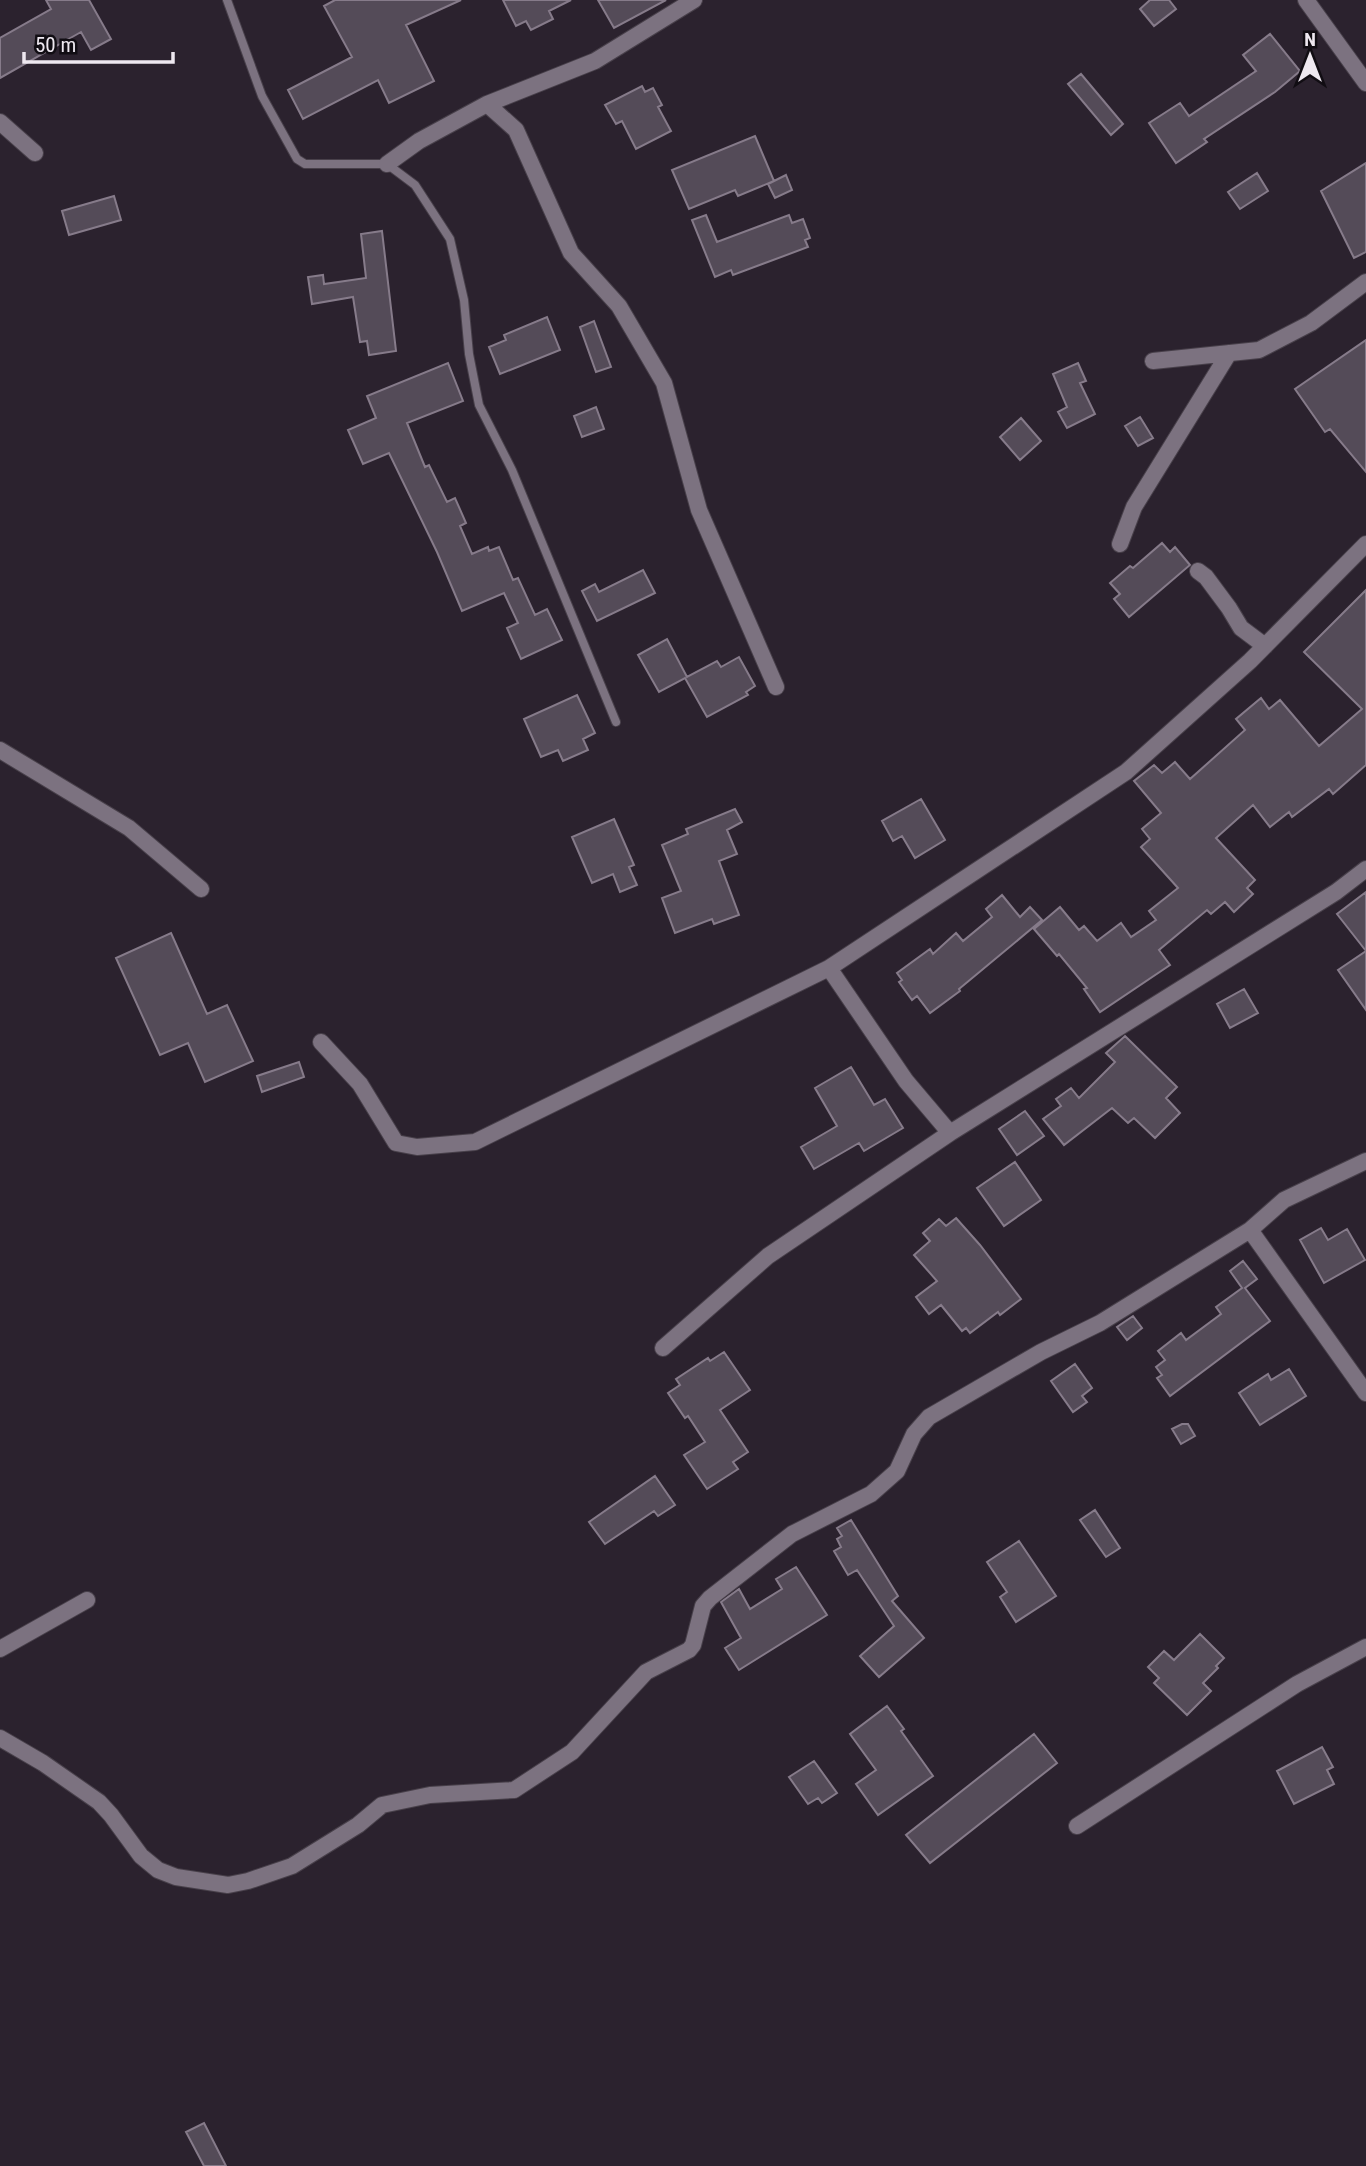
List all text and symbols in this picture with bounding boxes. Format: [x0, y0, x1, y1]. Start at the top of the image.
scale bar [24, 21, 173, 65]
north arrow [1275, 21, 1345, 91]
text: N [1304, 28, 1316, 51]
text: 50 m [35, 33, 76, 57]

